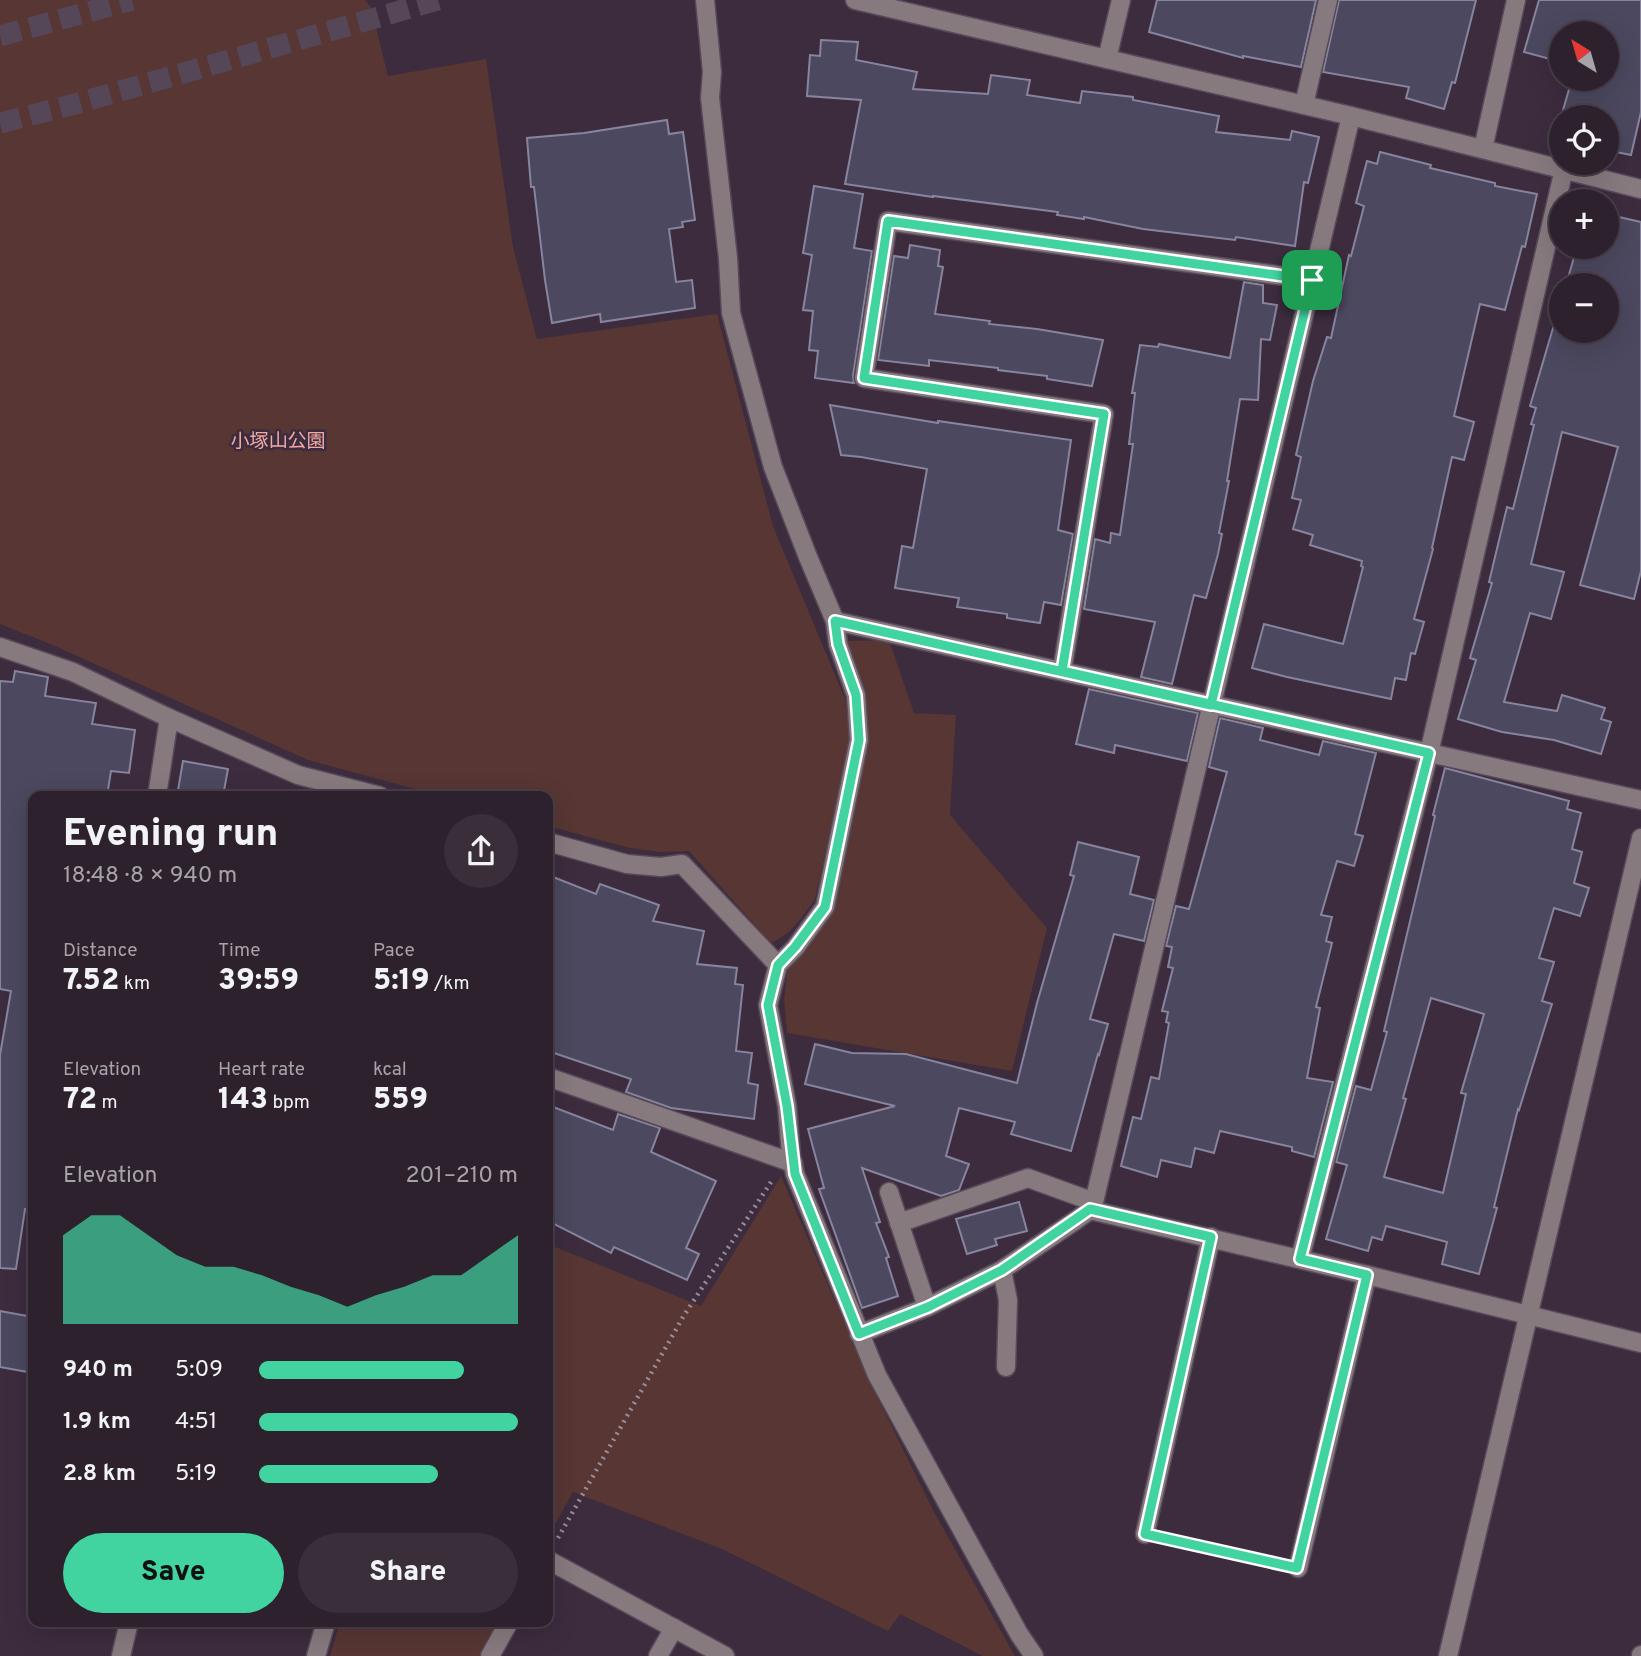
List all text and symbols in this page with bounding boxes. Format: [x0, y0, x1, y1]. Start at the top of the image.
north arrow [1549, 21, 1619, 91]
map controls [1549, 21, 1619, 343]
button: locate [1549, 105, 1619, 175]
button: + [1549, 189, 1619, 259]
pin [1282, 250, 1342, 310]
icon: arrive [1293, 261, 1331, 299]
button: − [1549, 273, 1619, 343]
park label: 小塚山公園 [230, 430, 326, 454]
text: Evening run [63, 811, 278, 860]
button: share [444, 814, 518, 888]
text: 18:48 · 8 × 940 m [63, 862, 237, 891]
text: Distance [63, 939, 138, 963]
text: Time [218, 939, 261, 963]
text: Pace [373, 939, 415, 963]
text: 7.52 [63, 963, 119, 1000]
text: 39:59 [218, 963, 299, 1000]
text: 5:19 [373, 963, 430, 1000]
text: km [119, 972, 150, 996]
text: /km [430, 972, 469, 996]
text: Elevation [63, 1058, 141, 1082]
text: Heart rate [218, 1058, 305, 1082]
text: kcal [373, 1058, 407, 1082]
text: 72 [63, 1082, 97, 1119]
text: 143 [218, 1082, 268, 1119]
text: 559 [373, 1082, 428, 1119]
text: m [97, 1091, 118, 1115]
text: bpm [268, 1091, 310, 1115]
text: Elevation [63, 1162, 158, 1191]
text: 201–210 m [406, 1162, 518, 1191]
text: 940 m [63, 1356, 133, 1385]
text: 5:09 [175, 1356, 223, 1385]
text: 1.9 km [63, 1408, 131, 1437]
text: 4:51 [175, 1408, 217, 1437]
text: 2.8 km [63, 1460, 136, 1489]
text: 5:19 [175, 1460, 217, 1489]
button: Save [63, 1533, 284, 1613]
button: Share [298, 1533, 518, 1613]

